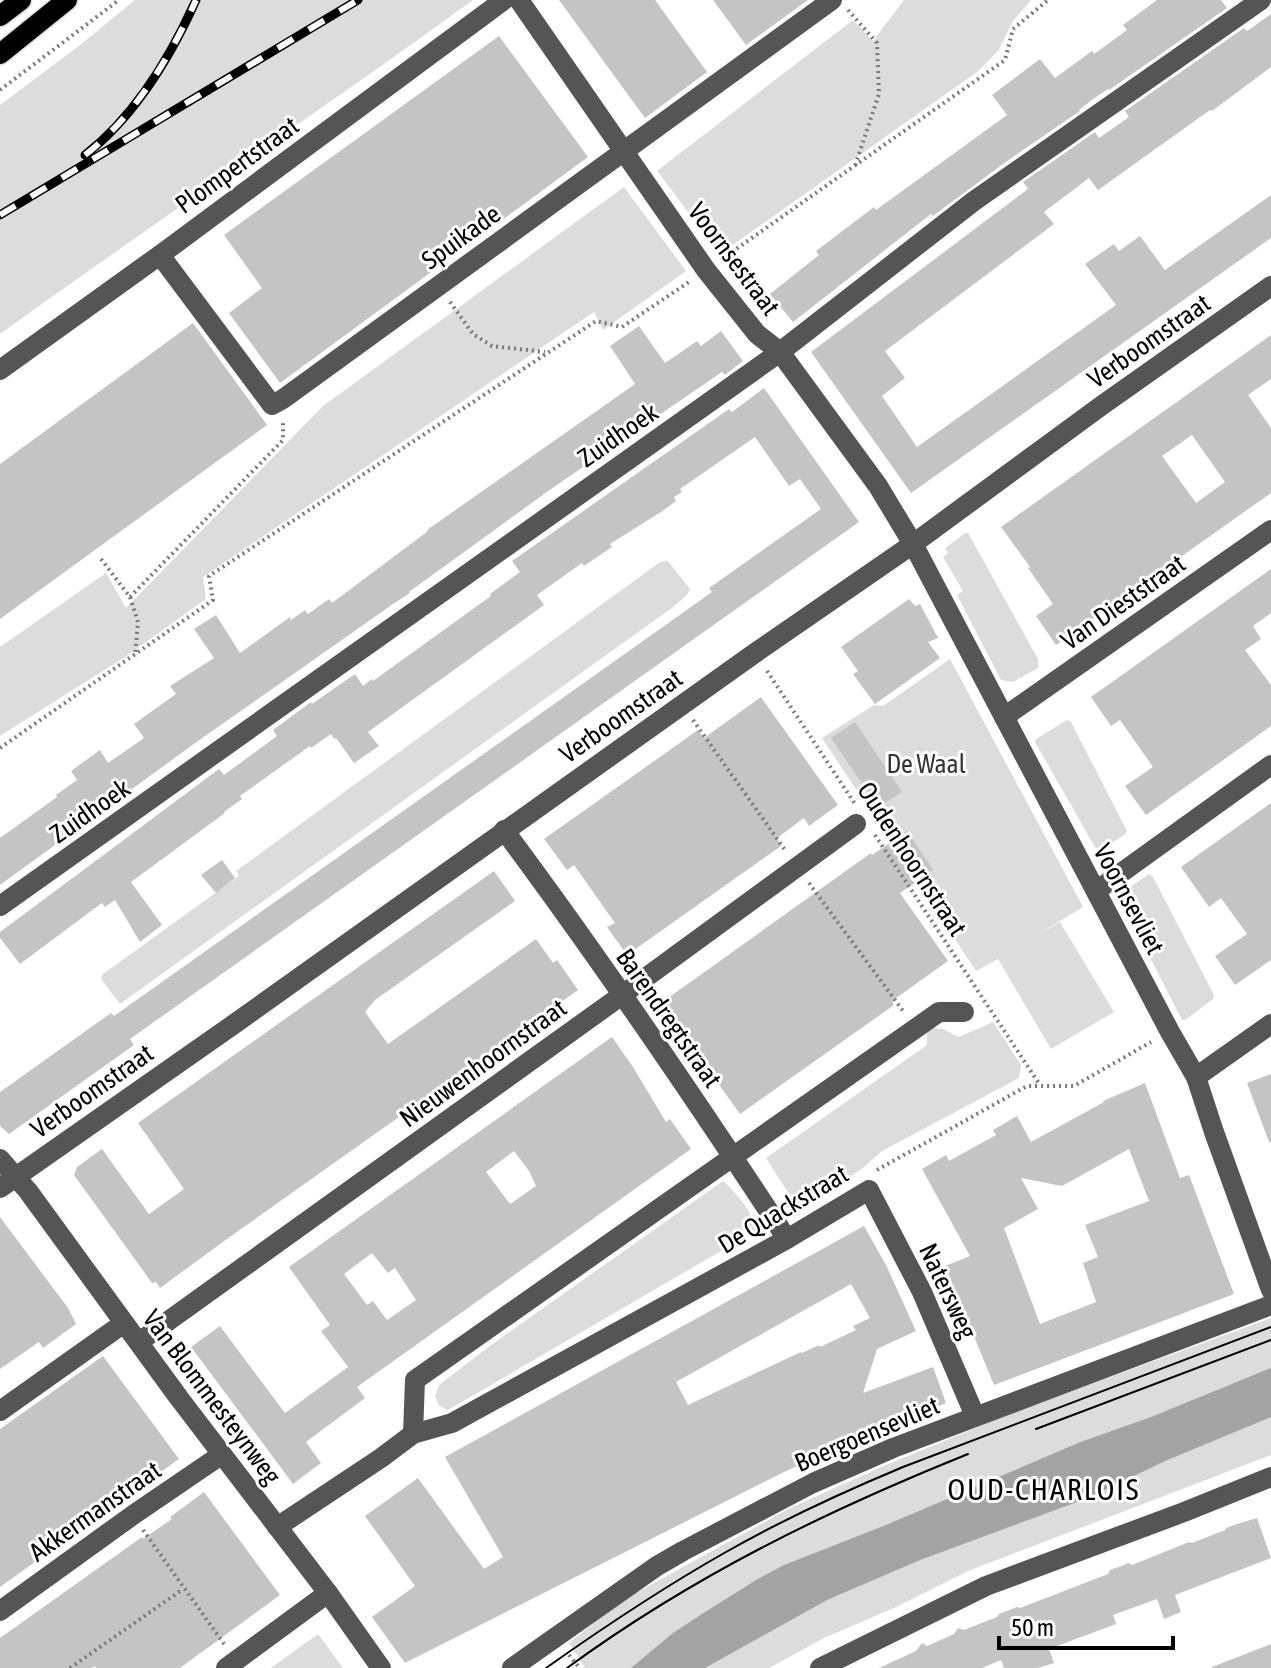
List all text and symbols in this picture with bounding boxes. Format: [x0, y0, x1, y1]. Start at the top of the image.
street label: Plompertstraat [170, 110, 304, 220]
street label: Voornsestraat [682, 197, 786, 321]
street label: Spuikade [416, 199, 506, 275]
street label: Verboomstraat [1082, 288, 1216, 394]
street label: Zuidhoek [572, 397, 664, 473]
street label: Van Dieststraat [1055, 548, 1191, 656]
street label: Verboomstraat [554, 663, 688, 769]
park label: De Waal [886, 749, 966, 779]
street label: Zuidhoek [44, 773, 136, 849]
street label: Oudenhoornstraat [851, 776, 973, 942]
street label: Voornsevliet [1088, 839, 1170, 959]
street label: Barendregtstraat [610, 943, 728, 1093]
street label: Nieuwenhoornstraat [394, 993, 572, 1133]
street label: Verboomstraat [25, 1038, 159, 1144]
street label: De Quackstraat [713, 1158, 853, 1260]
street label: Natersweg [913, 1239, 983, 1344]
street label: Van Blommesteynweg [137, 1304, 288, 1491]
street label: Boergoensevliet [790, 1390, 944, 1478]
street label: Akkermanstraat [24, 1455, 166, 1567]
district label: OUD-CHARLOIS [948, 1472, 1140, 1506]
scale bar [999, 1600, 1173, 1650]
text: 50 m [1011, 1614, 1054, 1641]

